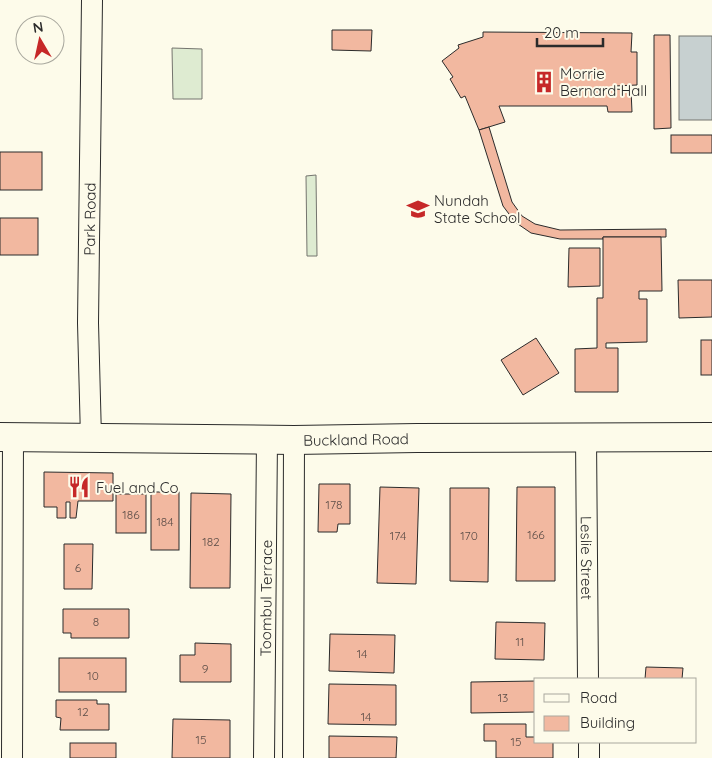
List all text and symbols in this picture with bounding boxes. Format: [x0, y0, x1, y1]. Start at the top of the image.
north arrow [15, 15, 65, 65]
scale bar [537, 15, 603, 47]
text: N [31, 17, 44, 37]
text: 20 m [544, 23, 579, 42]
place label: Morrie Bernard Hall [560, 64, 647, 100]
building icon: Morrie Bernard Hall [531, 69, 557, 95]
street label: Park Road [79, 182, 99, 256]
place label: Nundah State School [434, 191, 520, 227]
school or university icon: Nundah State School [405, 196, 431, 222]
street label: Buckland Road [303, 429, 409, 449]
restaurant icon: Fuel and Co [66, 474, 92, 500]
place label: Fuel and Co [96, 478, 179, 497]
house number: 178 [325, 497, 343, 512]
house number: 186 [122, 507, 140, 522]
house number: 184 [156, 514, 174, 529]
street label: Leslie Street [577, 516, 597, 600]
house number: 166 [527, 527, 545, 542]
house number: 174 [390, 528, 406, 543]
house number: 170 [460, 528, 478, 543]
house number: 182 [202, 534, 220, 549]
street label: Toombul Terrace [255, 540, 276, 656]
house number: 6 [75, 560, 82, 575]
house number: 8 [93, 614, 99, 629]
house number: 11 [516, 634, 524, 649]
house number: 14 [357, 646, 367, 661]
house number: 9 [202, 661, 209, 676]
house number: 10 [87, 668, 99, 683]
legend [534, 678, 697, 743]
text: Road [580, 688, 617, 707]
house number: 13 [498, 690, 508, 705]
house number: 12 [77, 704, 89, 719]
house number: 14 [361, 709, 371, 724]
text: Building [580, 713, 635, 732]
house number: 15 [196, 732, 206, 747]
house number: 15 [511, 734, 521, 749]

